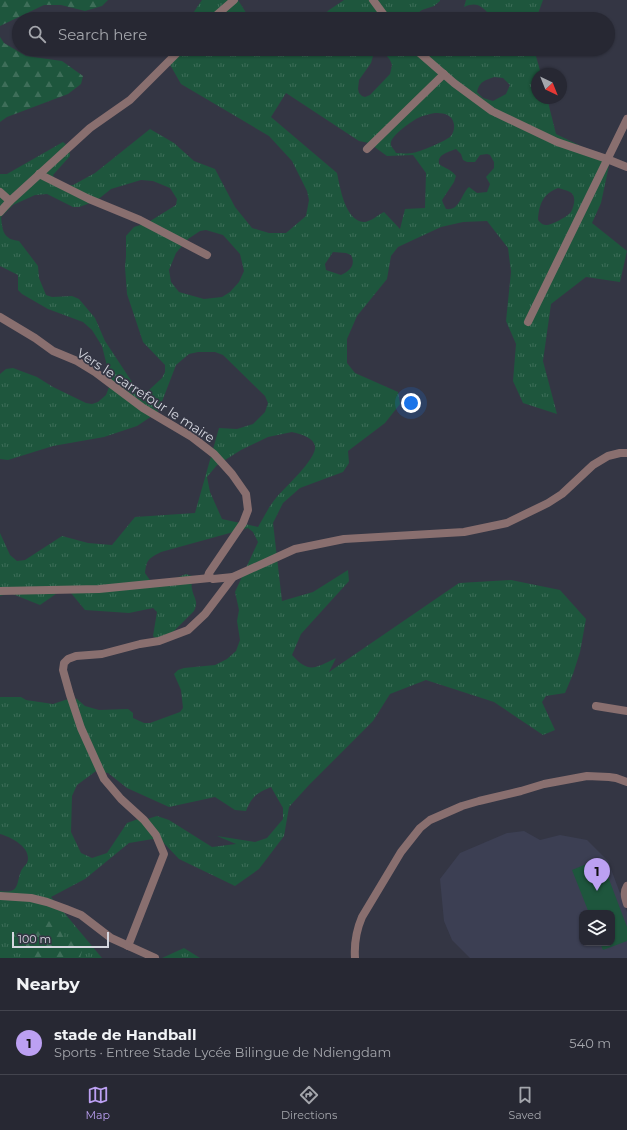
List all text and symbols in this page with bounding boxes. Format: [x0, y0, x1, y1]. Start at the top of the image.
search box [12, 12, 615, 56]
icon: search [26, 23, 48, 45]
text: Search here [58, 25, 147, 44]
north arrow [531, 68, 567, 104]
street label: Vers le carrefour le maire [74, 344, 218, 446]
your location [401, 393, 421, 413]
pin: 1 [584, 858, 610, 891]
map controls [579, 910, 615, 946]
button: layers [579, 910, 615, 946]
scale bar [12, 930, 109, 949]
text: 100 m [18, 932, 51, 946]
text: Nearby [16, 974, 80, 994]
text: stade de Handball [54, 1025, 196, 1044]
text: 1 [26, 1035, 32, 1051]
text: 540 m [569, 1035, 611, 1051]
text: Sports · Entree Stade Lycée Bilingue de Ndiengdam [54, 1044, 391, 1060]
tab: Map [86, 1084, 110, 1122]
tab: Directions [281, 1084, 337, 1122]
tab: Saved [508, 1084, 541, 1122]

